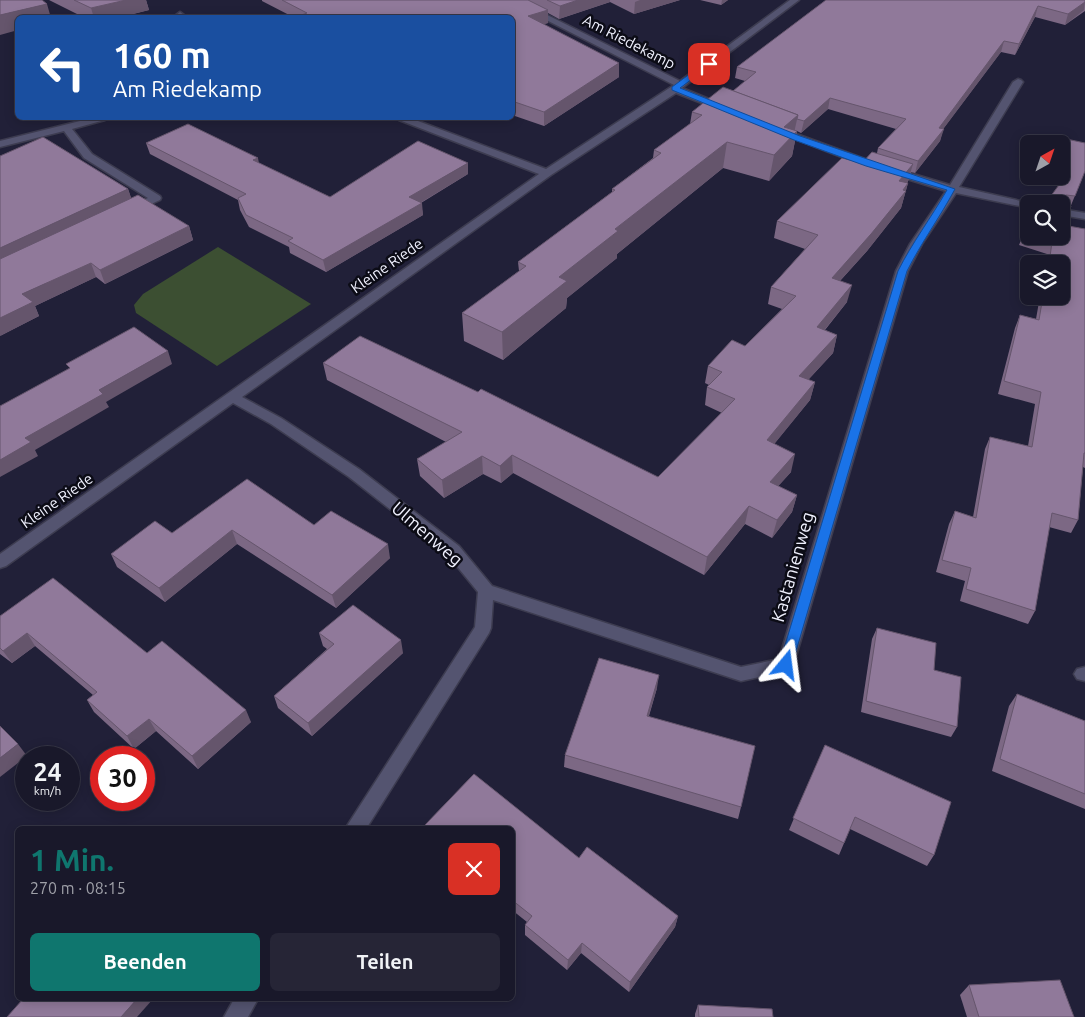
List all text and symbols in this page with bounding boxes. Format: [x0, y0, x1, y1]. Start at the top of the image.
street label: Am Riedekamp [580, 11, 678, 72]
icon: left [30, 35, 95, 100]
text: 160 m [113, 35, 211, 75]
pin [688, 43, 730, 85]
icon: arrive [695, 50, 723, 78]
text: Am Riedekamp [113, 76, 262, 101]
north arrow [1020, 135, 1070, 185]
map controls [1020, 135, 1070, 305]
button: search [1020, 195, 1070, 245]
street label: Kleine Riede [348, 235, 426, 297]
button: layers [1020, 255, 1070, 305]
street label: Kleine Riede [18, 470, 96, 532]
street label: Ulmenweg [388, 497, 467, 569]
street label: Kastanienweg [767, 509, 817, 624]
position arrow [759, 638, 811, 690]
speed limit sign: 30 [90, 746, 155, 811]
text: 24 [33, 758, 62, 786]
text: km/h [34, 784, 61, 797]
text: 1 Min. [30, 843, 114, 877]
button: close [448, 843, 500, 895]
text: 270 m · 08:15 [30, 879, 126, 897]
button: Beenden [30, 933, 260, 991]
button: Teilen [270, 933, 500, 991]

